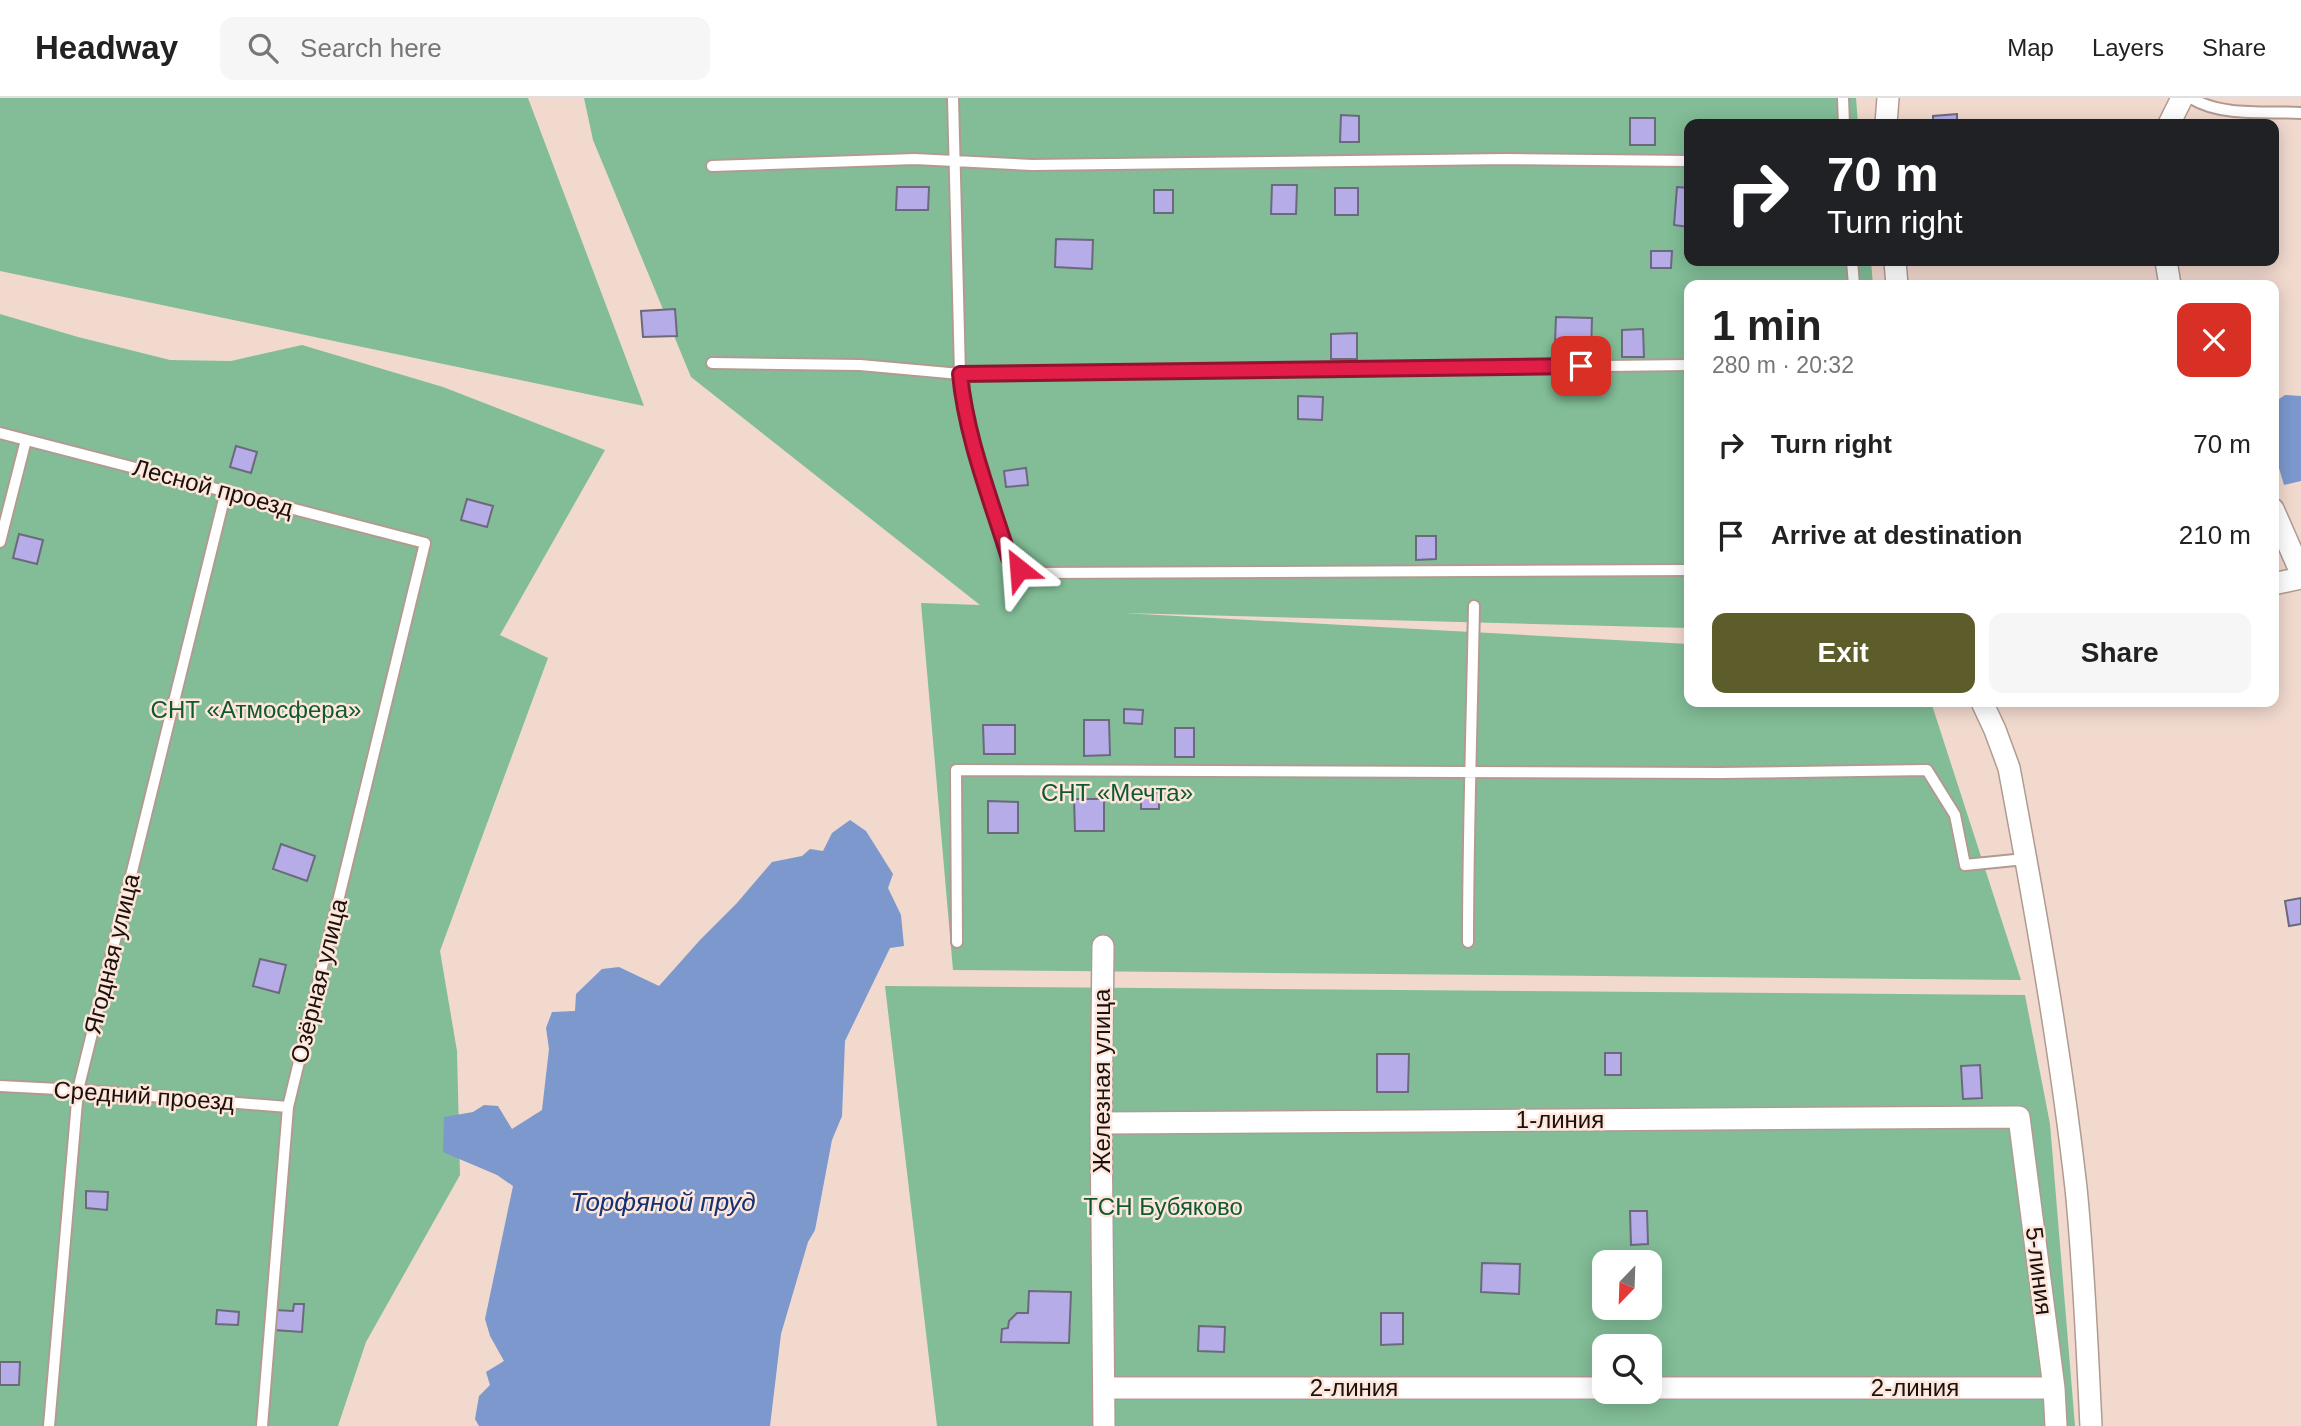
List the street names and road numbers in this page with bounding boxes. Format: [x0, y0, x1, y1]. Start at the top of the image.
street label: Лесной проезд [130, 453, 296, 522]
street label: Ягодная улица [79, 870, 145, 1037]
street label: Озёрная улица [285, 895, 352, 1066]
street label: Железная улица [1088, 988, 1115, 1173]
street label: Средний проезд [53, 1076, 235, 1115]
street label: 1-линия [1516, 1106, 1604, 1133]
street label: 5-линия [2021, 1225, 2058, 1316]
street label: 2-линия [1310, 1374, 1398, 1401]
street label: 2-линия [1871, 1374, 1959, 1401]

